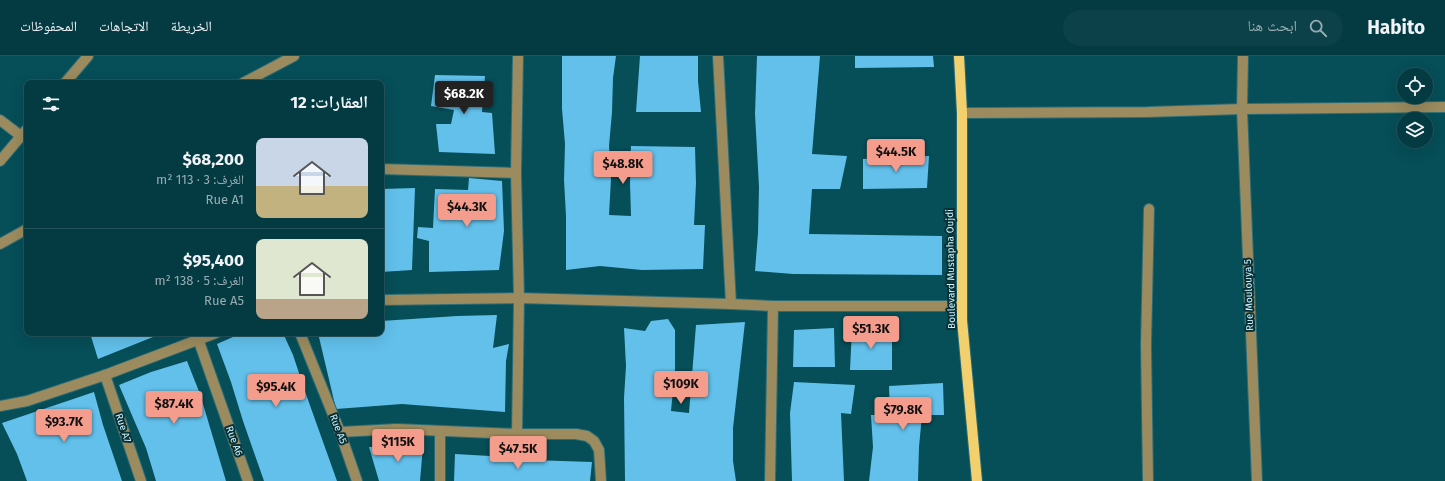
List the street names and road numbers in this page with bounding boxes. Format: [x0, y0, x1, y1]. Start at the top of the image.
street label: Boulevard Mustapha Oujdi [944, 209, 958, 329]
street label: Rue Moulouya 5 [1242, 259, 1256, 331]
street label: Rue A7 [112, 412, 134, 445]
street label: Rue A5 [327, 413, 349, 445]
street label: Rue A6 [223, 424, 245, 458]

